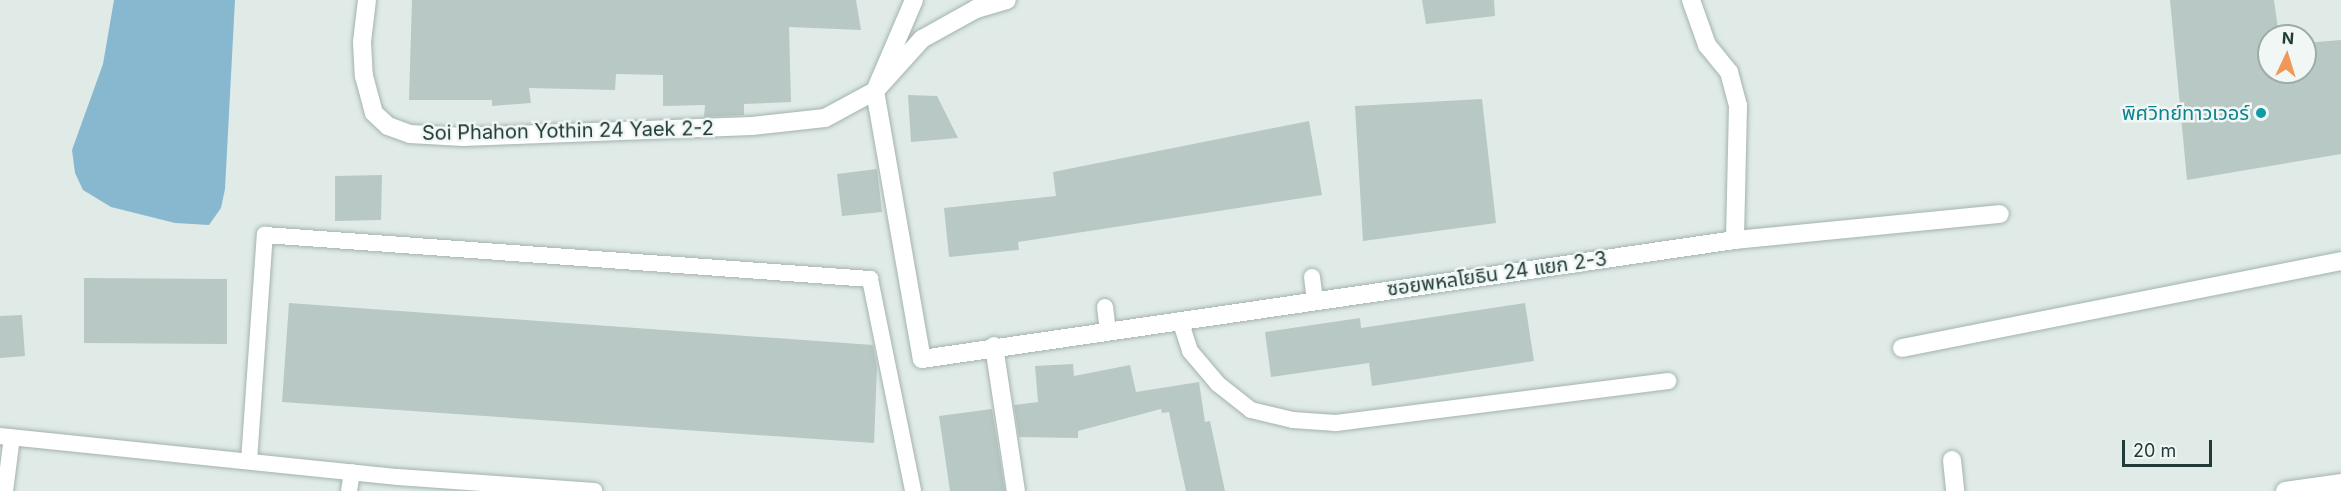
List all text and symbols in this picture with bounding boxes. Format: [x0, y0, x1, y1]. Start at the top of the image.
north arrow [2257, 24, 2317, 84]
text: N [2281, 28, 2295, 48]
place label: พิศวิทย์ทาวเวอร์ [2122, 101, 2249, 125]
marker: พิศวิทย์ทาวเวอร์ [2254, 106, 2268, 120]
street label: Soi Phahon Yothin 24 Yaek 2-2 [422, 116, 714, 146]
street label: ซอยพหลโยธิน 24 แยก 2-3 [1385, 247, 1609, 301]
scale bar [2125, 428, 2215, 466]
text: 20 m [2133, 440, 2176, 461]

